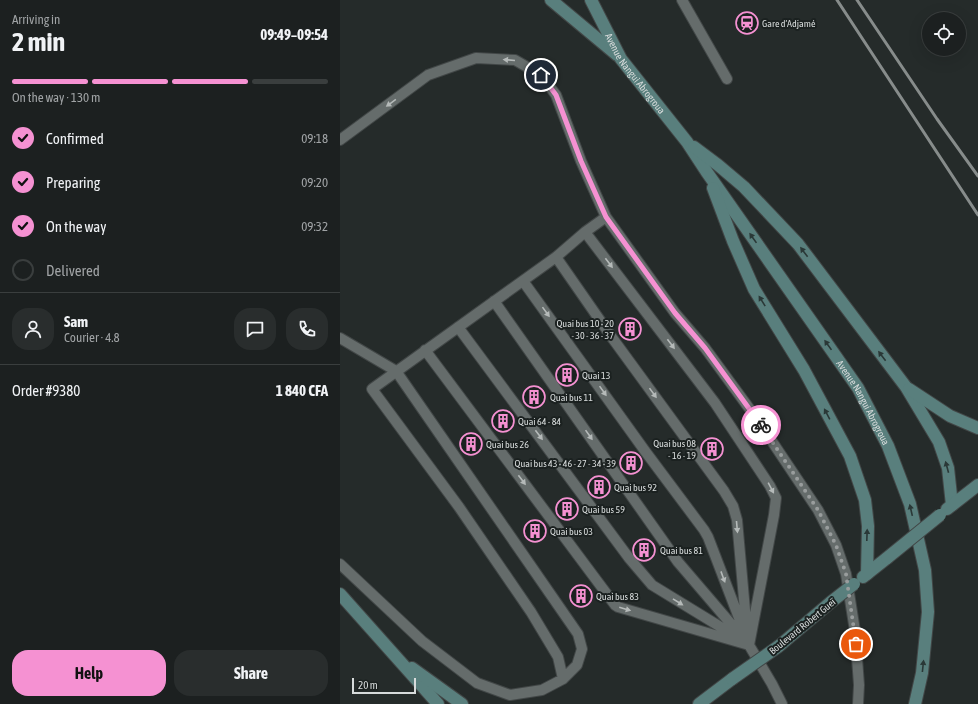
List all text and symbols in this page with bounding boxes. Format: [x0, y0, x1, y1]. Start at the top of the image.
station icon: Gare d’Adjamé [734, 10, 760, 36]
text: Arriving in [12, 12, 60, 27]
map controls [922, 12, 966, 56]
button: locate [922, 12, 966, 56]
place label: Gare d’Adjamé [762, 18, 816, 29]
text: 09:49–09:54 [260, 26, 328, 43]
text: 2 min [12, 27, 65, 57]
street label: Avenue Nangui Abrogroua [603, 32, 667, 116]
one-way arrow [503, 57, 515, 64]
pin [524, 58, 558, 92]
icon: home [530, 64, 552, 86]
text: On the way · 130 m [12, 90, 100, 105]
one-way arrow [385, 98, 396, 107]
icon: check [12, 127, 34, 149]
text: Confirmed [46, 130, 104, 147]
text: 09:18 [301, 131, 328, 146]
icon: check [12, 171, 34, 193]
text: Preparing [46, 174, 100, 191]
text: 09:20 [301, 175, 328, 190]
icon: check [12, 215, 34, 237]
text: On the way [46, 218, 107, 235]
text: 09:32 [301, 219, 328, 234]
one-way arrow [749, 233, 757, 243]
one-way arrow [800, 247, 808, 258]
one-way arrow [605, 257, 613, 268]
text: Delivered [46, 262, 100, 279]
one-way arrow [758, 296, 766, 306]
one-way arrow [542, 307, 550, 318]
button: person [12, 308, 54, 350]
button: chat [234, 308, 276, 350]
button: phone [286, 308, 328, 350]
text: Sam [64, 313, 88, 330]
building icon: Quai bus 10 - 20 - 30 - 36 - 37 [617, 316, 643, 342]
place label: Quai bus 10 - 20 - 30 - 36 - 37 [557, 318, 614, 341]
text: Courier · 4.8 [64, 330, 120, 345]
one-way arrow [667, 339, 675, 350]
one-way arrow [824, 339, 832, 350]
one-way arrow [879, 351, 887, 361]
street label: Avenue Nangui Abrogroua [834, 358, 892, 447]
building icon: Quai 13 [554, 362, 580, 388]
place label: Quai 13 [582, 370, 611, 381]
text: Order #9380 [12, 382, 80, 399]
text: 1 840 CFA [276, 382, 328, 399]
building icon: Quai bus 11 [521, 384, 547, 410]
one-way arrow [599, 386, 607, 397]
one-way arrow [649, 388, 657, 399]
place label: Quai bus 11 [550, 392, 593, 403]
courier [741, 405, 781, 445]
building icon: Quai 64 - 84 [490, 408, 516, 434]
one-way arrow [824, 408, 831, 420]
icon: bike [750, 414, 772, 436]
place label: Quai 64 - 84 [518, 416, 561, 427]
one-way arrow [535, 430, 543, 441]
one-way arrow [585, 430, 593, 440]
building icon: Quai bus 26 [458, 431, 484, 457]
building icon: Quai bus 08 - 16 - 19 [699, 436, 725, 462]
place label: Quai bus 08 - 16 - 19 [653, 438, 696, 461]
place label: Quai bus 26 [486, 439, 529, 450]
building icon: Quai bus 43 - 46 - 27 - 34 - 39 [618, 450, 644, 476]
place label: Quai bus 43 - 46 - 27 - 34 - 39 [515, 458, 616, 469]
one-way arrow [944, 461, 950, 473]
building icon: Quai bus 92 [586, 474, 612, 500]
one-way arrow [518, 475, 526, 486]
place label: Quai bus 92 [614, 482, 657, 493]
one-way arrow [767, 482, 774, 494]
building icon: Quai bus 59 [554, 496, 580, 522]
one-way arrow [908, 503, 914, 515]
place label: Quai bus 59 [582, 504, 625, 515]
building icon: Quai bus 03 [522, 518, 548, 544]
one-way arrow [734, 521, 741, 533]
place label: Quai bus 03 [550, 526, 593, 537]
one-way arrow [864, 529, 871, 541]
building icon: Quai bus 81 [631, 537, 657, 563]
place label: Quai bus 81 [660, 545, 703, 556]
one-way arrow [721, 572, 727, 584]
building icon: Quai bus 83 [568, 583, 594, 609]
place label: Quai bus 83 [596, 591, 639, 602]
street label: Boulevard Robert Gueï [767, 596, 838, 656]
one-way arrow [672, 598, 684, 605]
one-way arrow [620, 606, 632, 612]
pin [839, 627, 873, 661]
icon: bag [845, 633, 867, 655]
button: Help [12, 650, 166, 696]
button: Share [174, 650, 328, 696]
one-way arrow [919, 660, 926, 672]
scale bar [352, 676, 416, 695]
text: 20 m [358, 679, 378, 691]

